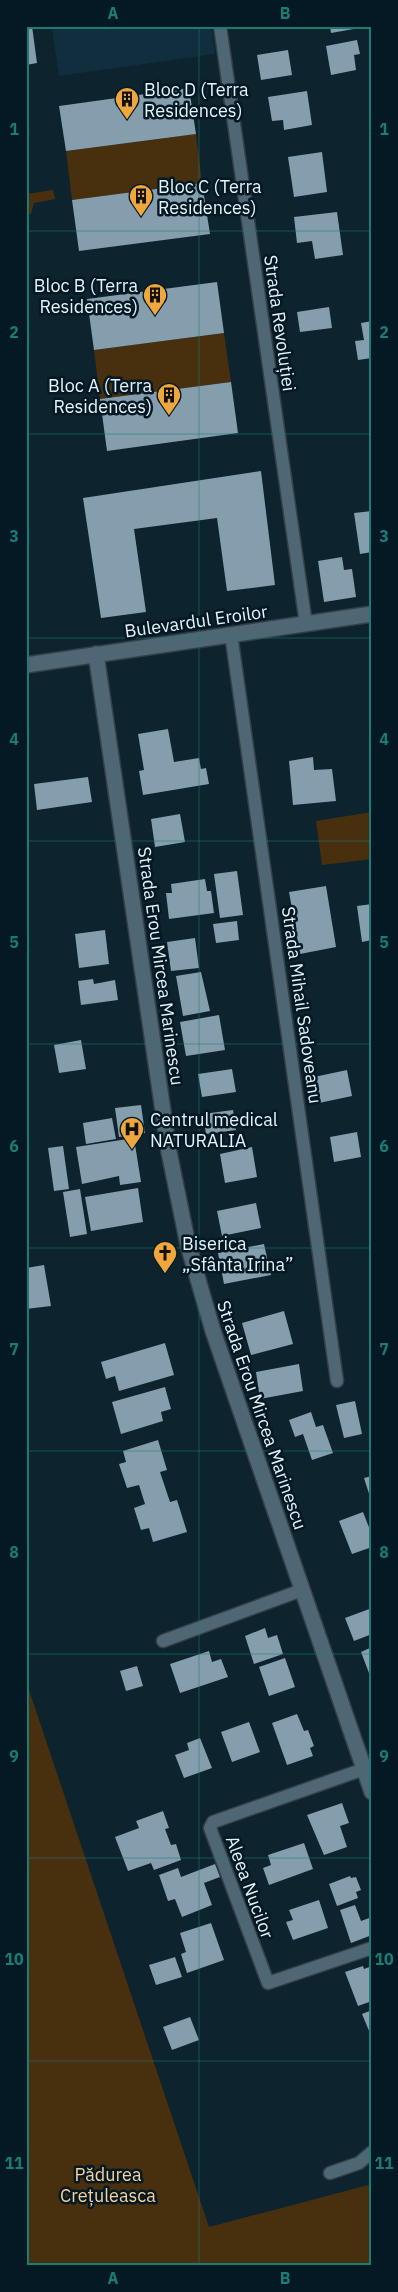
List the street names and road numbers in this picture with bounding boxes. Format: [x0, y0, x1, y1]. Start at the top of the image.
street label: Strada Revoluției [259, 253, 301, 393]
street label: Bulevardul Eroilor [123, 600, 269, 642]
street label: Strada Erou Mircea Marinescu [133, 845, 189, 1087]
street label: Strada Mihail Sadoveanu [277, 905, 327, 1105]
street label: Strada Erou Mircea Marinescu [212, 1298, 312, 1532]
street label: Aleea Nucilor [221, 1832, 279, 1942]

